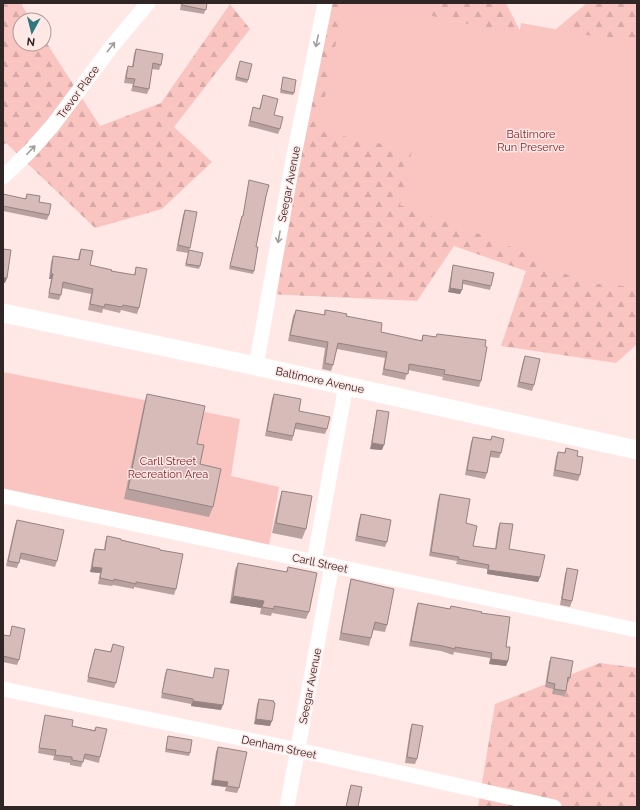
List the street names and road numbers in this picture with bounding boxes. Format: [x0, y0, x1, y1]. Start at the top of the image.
street label: Trevor Place [55, 63, 102, 121]
street label: Seegar Avenue [276, 145, 303, 223]
street label: Baltimore Avenue [274, 365, 366, 396]
street label: Carll Street [291, 551, 349, 576]
street label: Seegar Avenue [297, 647, 324, 725]
street label: Denham Street [240, 733, 318, 762]

